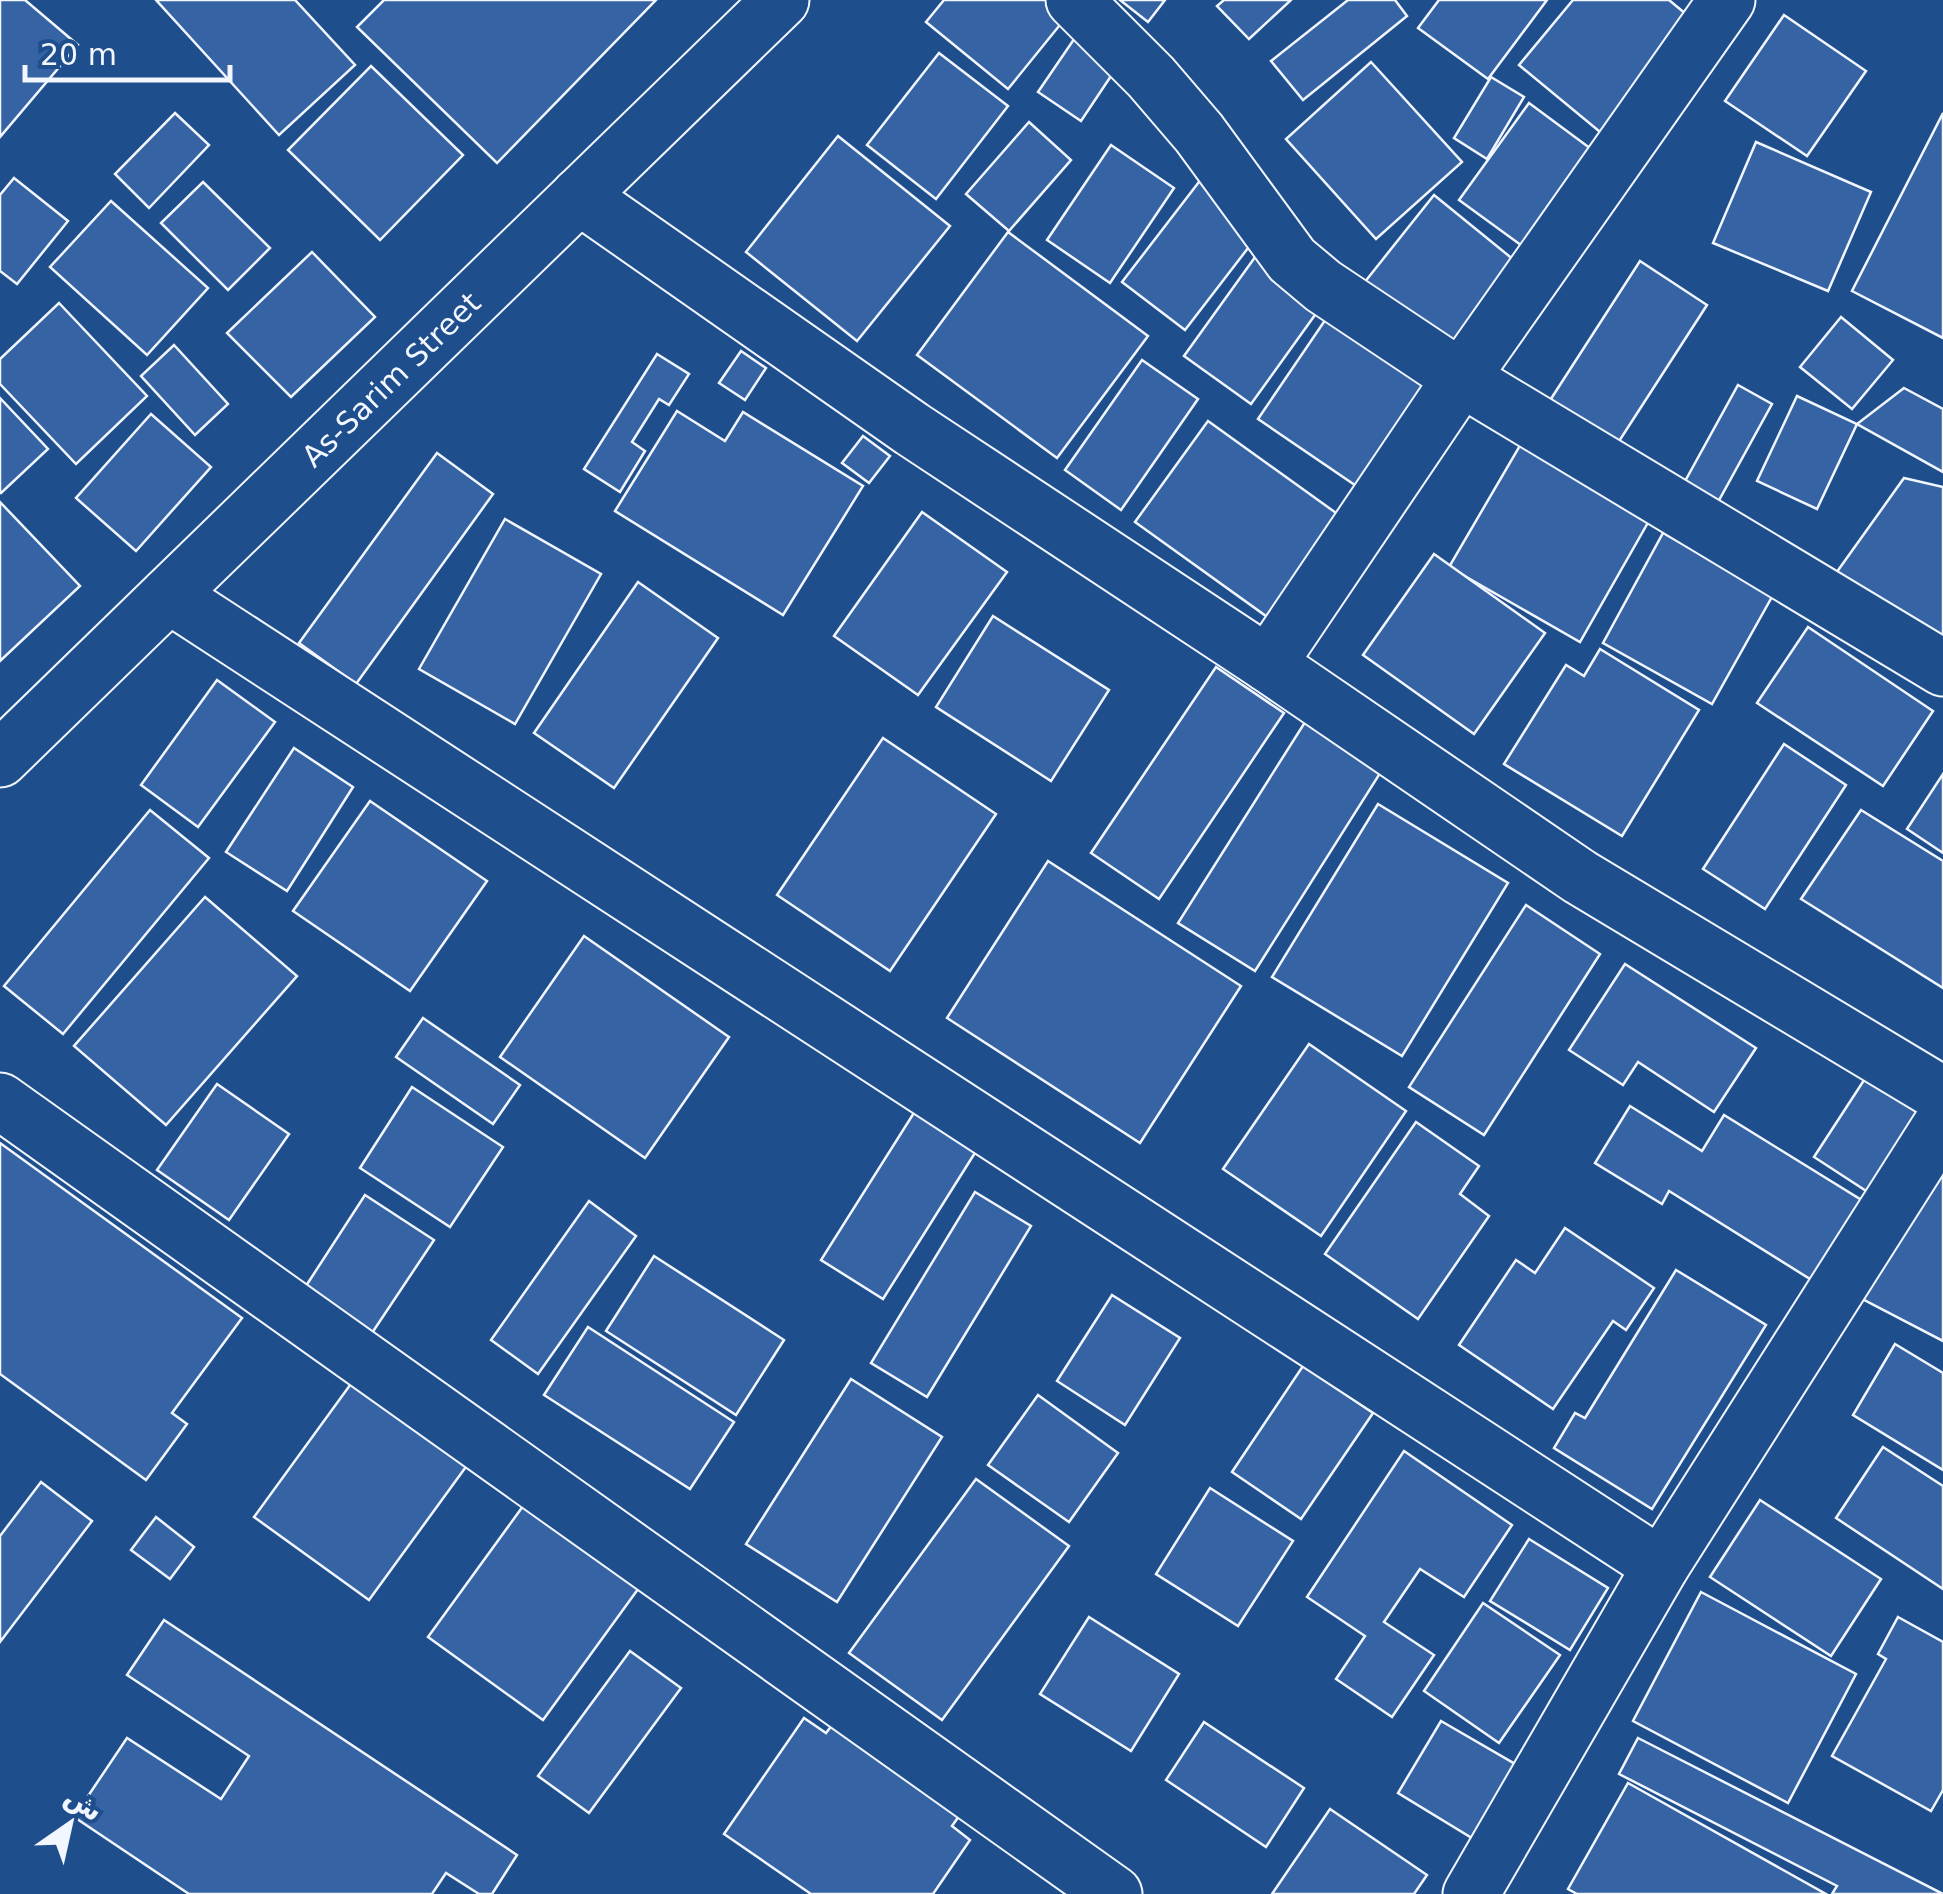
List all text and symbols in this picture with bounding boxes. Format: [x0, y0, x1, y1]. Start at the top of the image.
scale bar [25, 20, 230, 82]
text: 20 m [40, 37, 117, 72]
street label: As-Sarim Street [294, 285, 488, 474]
north arrow [20, 1774, 120, 1874]
text: ش [58, 1779, 109, 1828]

